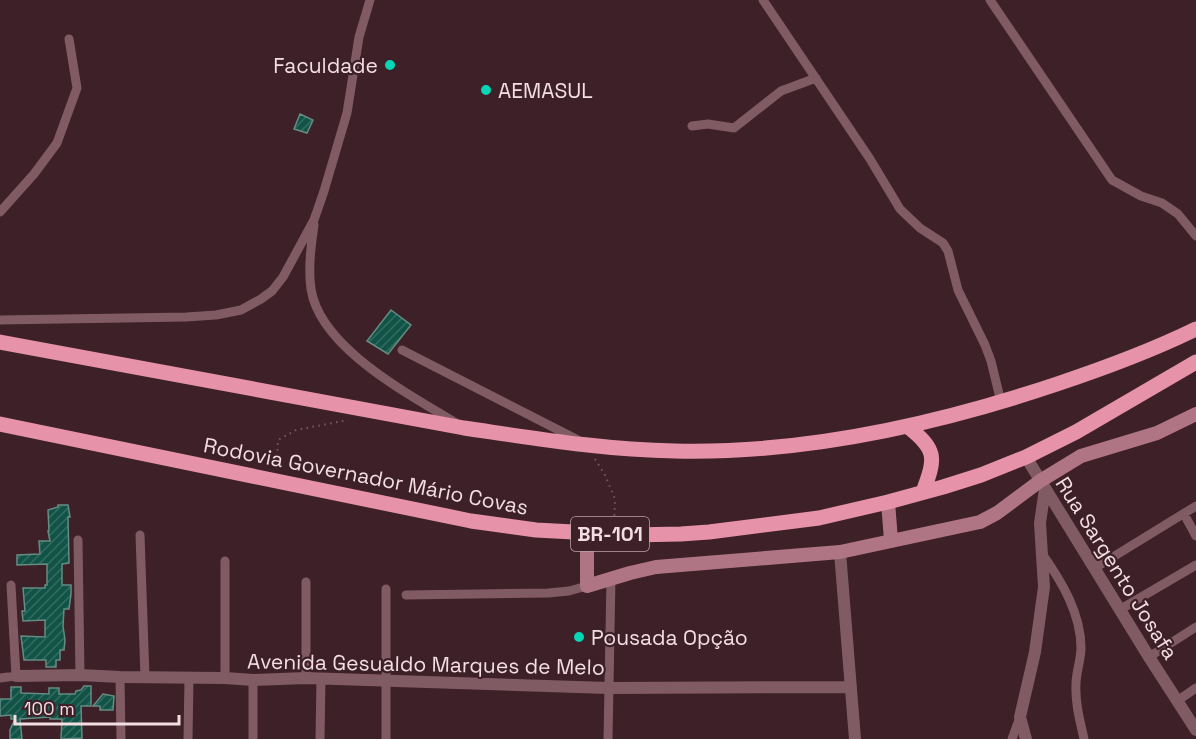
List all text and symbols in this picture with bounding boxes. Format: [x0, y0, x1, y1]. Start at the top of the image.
place label: Faculdade [273, 52, 378, 79]
marker: Faculdade [383, 58, 397, 72]
place label: AEMASUL [498, 77, 593, 104]
marker: AEMASUL [479, 83, 493, 97]
street label: Rodovia Governador Mário Covas [201, 431, 531, 521]
street label: Rua Sargento Josafa [1050, 472, 1184, 664]
road number: BR-101 [571, 517, 649, 551]
place label: Pousada Opção [591, 624, 748, 651]
marker: Pousada Opção [572, 630, 586, 644]
street label: Avenida Gesualdo Marques de Melo [247, 647, 605, 681]
scale bar [15, 688, 178, 726]
text: 100 m [24, 697, 75, 720]

